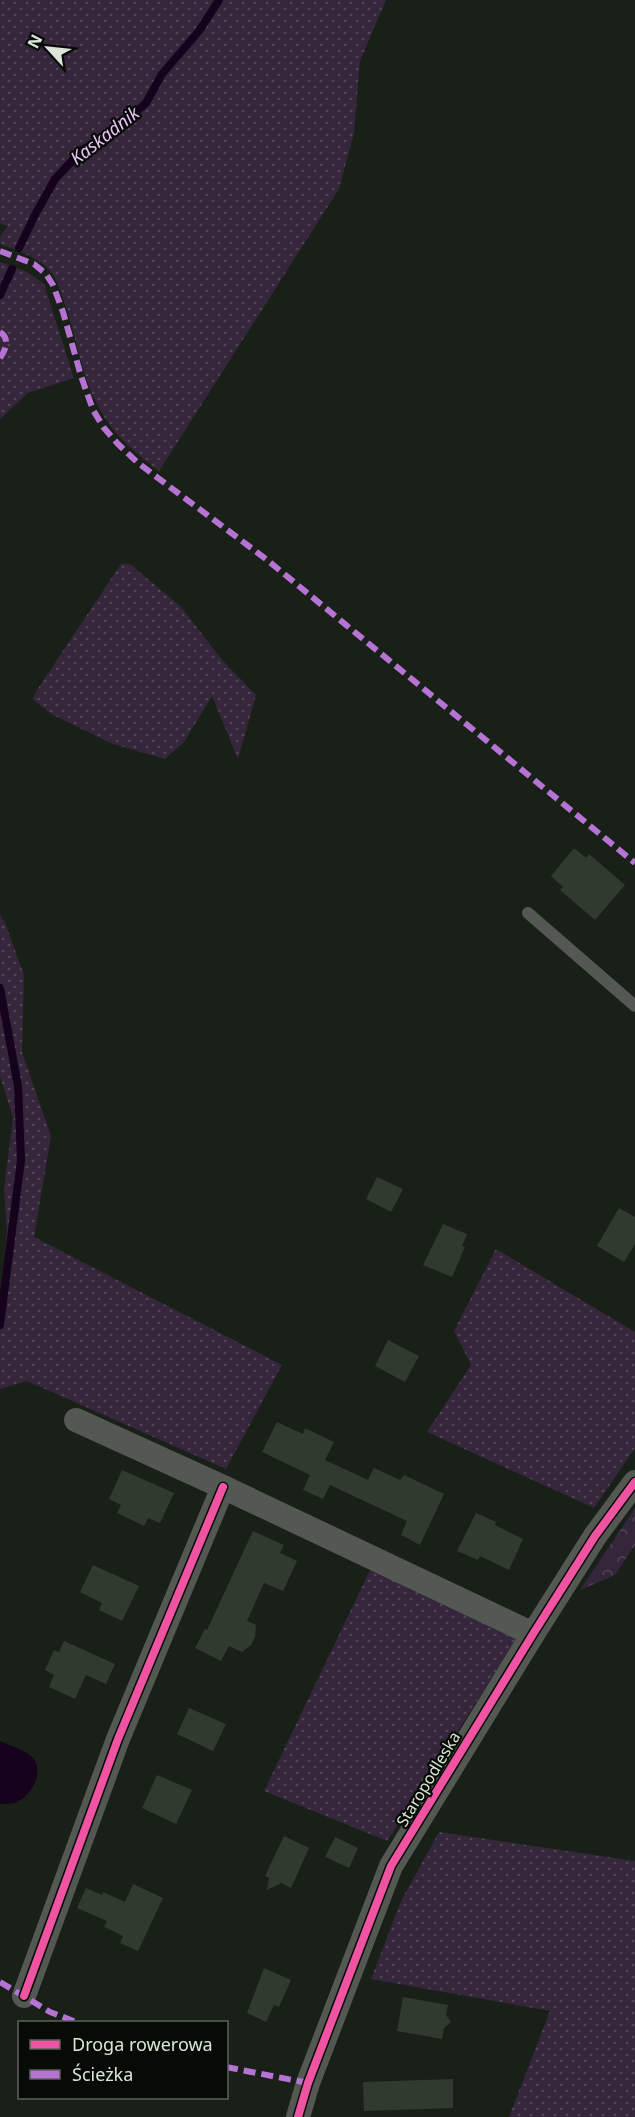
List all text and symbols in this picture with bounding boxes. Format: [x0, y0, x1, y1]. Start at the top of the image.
north arrow [18, 18, 78, 78]
text: N [22, 30, 47, 52]
water label: Kaskadnik [65, 100, 145, 170]
street label: Staropodleska [391, 1727, 465, 1831]
legend [18, 2021, 228, 2099]
text: Droga rowerowa [72, 2032, 213, 2056]
text: Ścieżka [72, 2062, 133, 2086]

